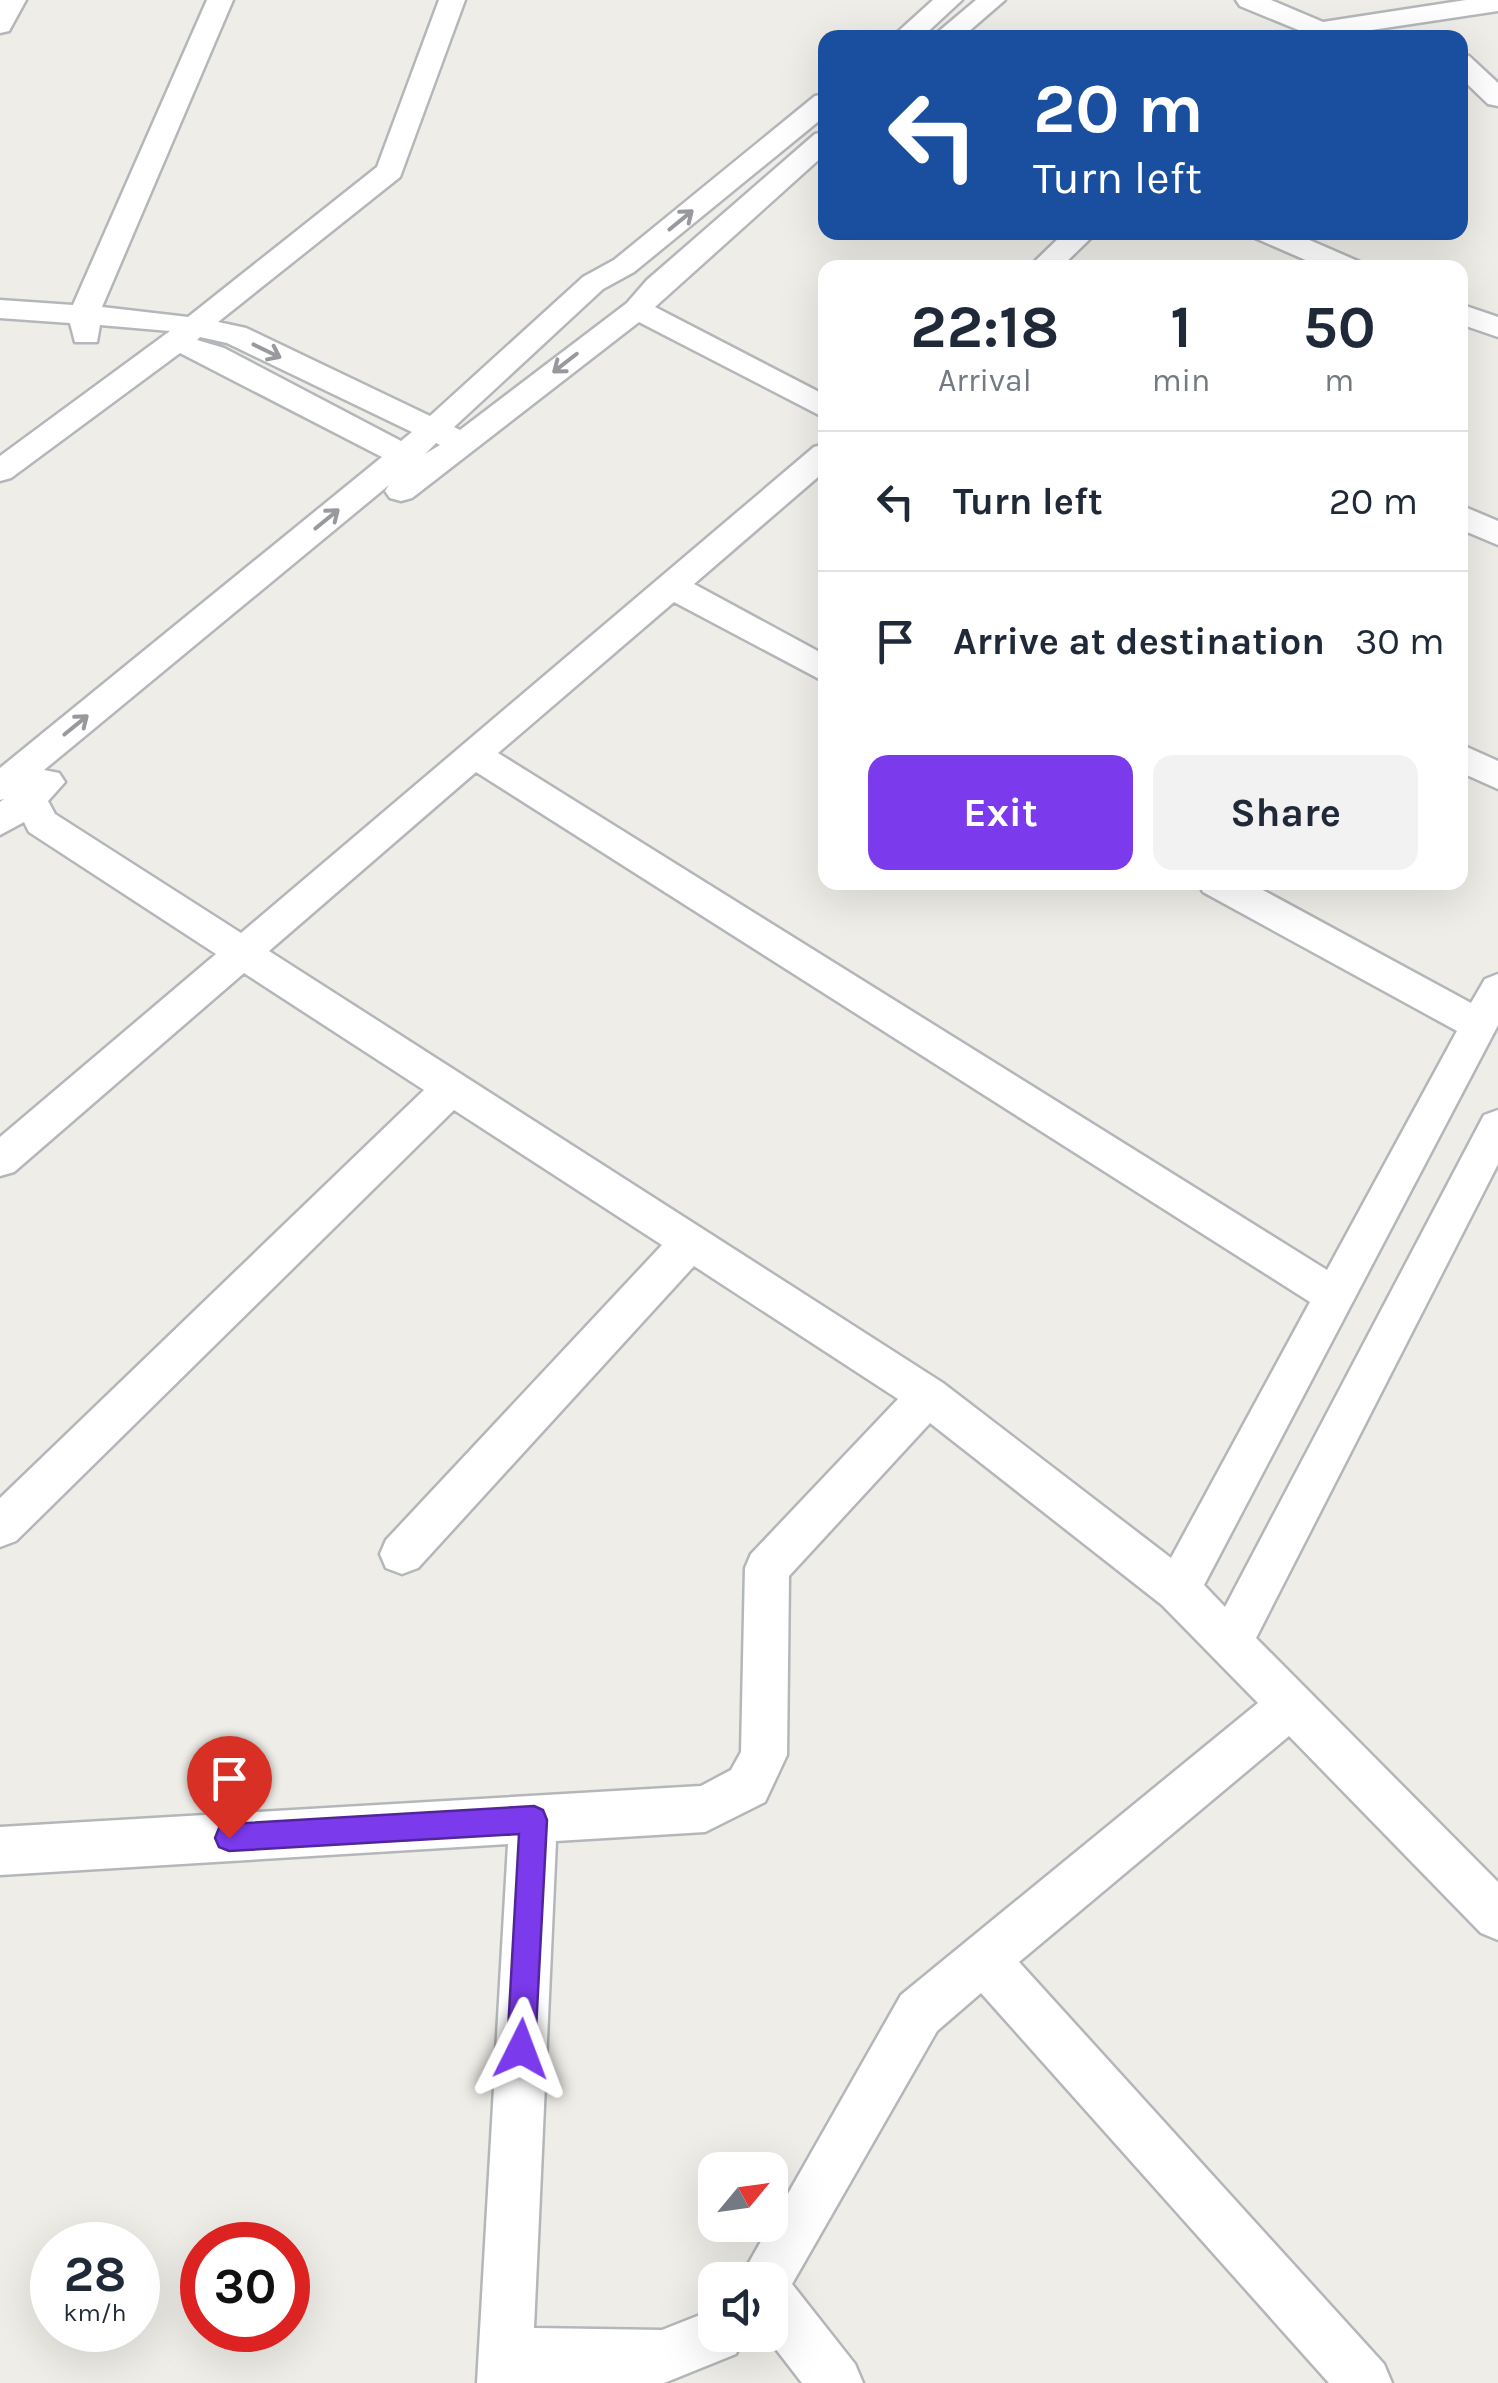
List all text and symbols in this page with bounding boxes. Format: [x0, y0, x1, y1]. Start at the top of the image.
text: 20 m [1033, 68, 1204, 150]
icon: left [868, 70, 998, 200]
text: Turn left [1033, 152, 1202, 204]
one-way arrow [668, 209, 694, 231]
text: 22:18 [910, 292, 1059, 362]
text: 1 [1170, 292, 1192, 362]
text: 50 [1303, 292, 1376, 362]
one-way arrow [251, 342, 281, 361]
one-way arrow [553, 351, 579, 373]
text: Arrival [938, 362, 1032, 399]
text: min [1152, 362, 1210, 399]
text: m [1324, 362, 1354, 399]
icon: left [868, 474, 923, 529]
text: Turn left [953, 479, 1103, 524]
text: 20 m [1329, 479, 1418, 524]
one-way arrow [313, 508, 339, 530]
icon: arrive [868, 614, 923, 669]
text: Arrive at destination [953, 619, 1325, 664]
text: 30 m [1355, 619, 1444, 664]
one-way arrow [62, 714, 88, 736]
button: Exit [868, 755, 1133, 870]
button: Share [1153, 755, 1418, 870]
pin [187, 1736, 272, 1839]
icon: arrive [202, 1751, 257, 1806]
position arrow [469, 1997, 573, 2101]
north arrow [698, 2152, 788, 2242]
map controls [698, 2152, 788, 2352]
speed limit sign: 30 [180, 2222, 310, 2352]
text: 28 [64, 2245, 126, 2304]
button: sound [698, 2262, 788, 2352]
text: km/h [63, 2298, 127, 2327]

